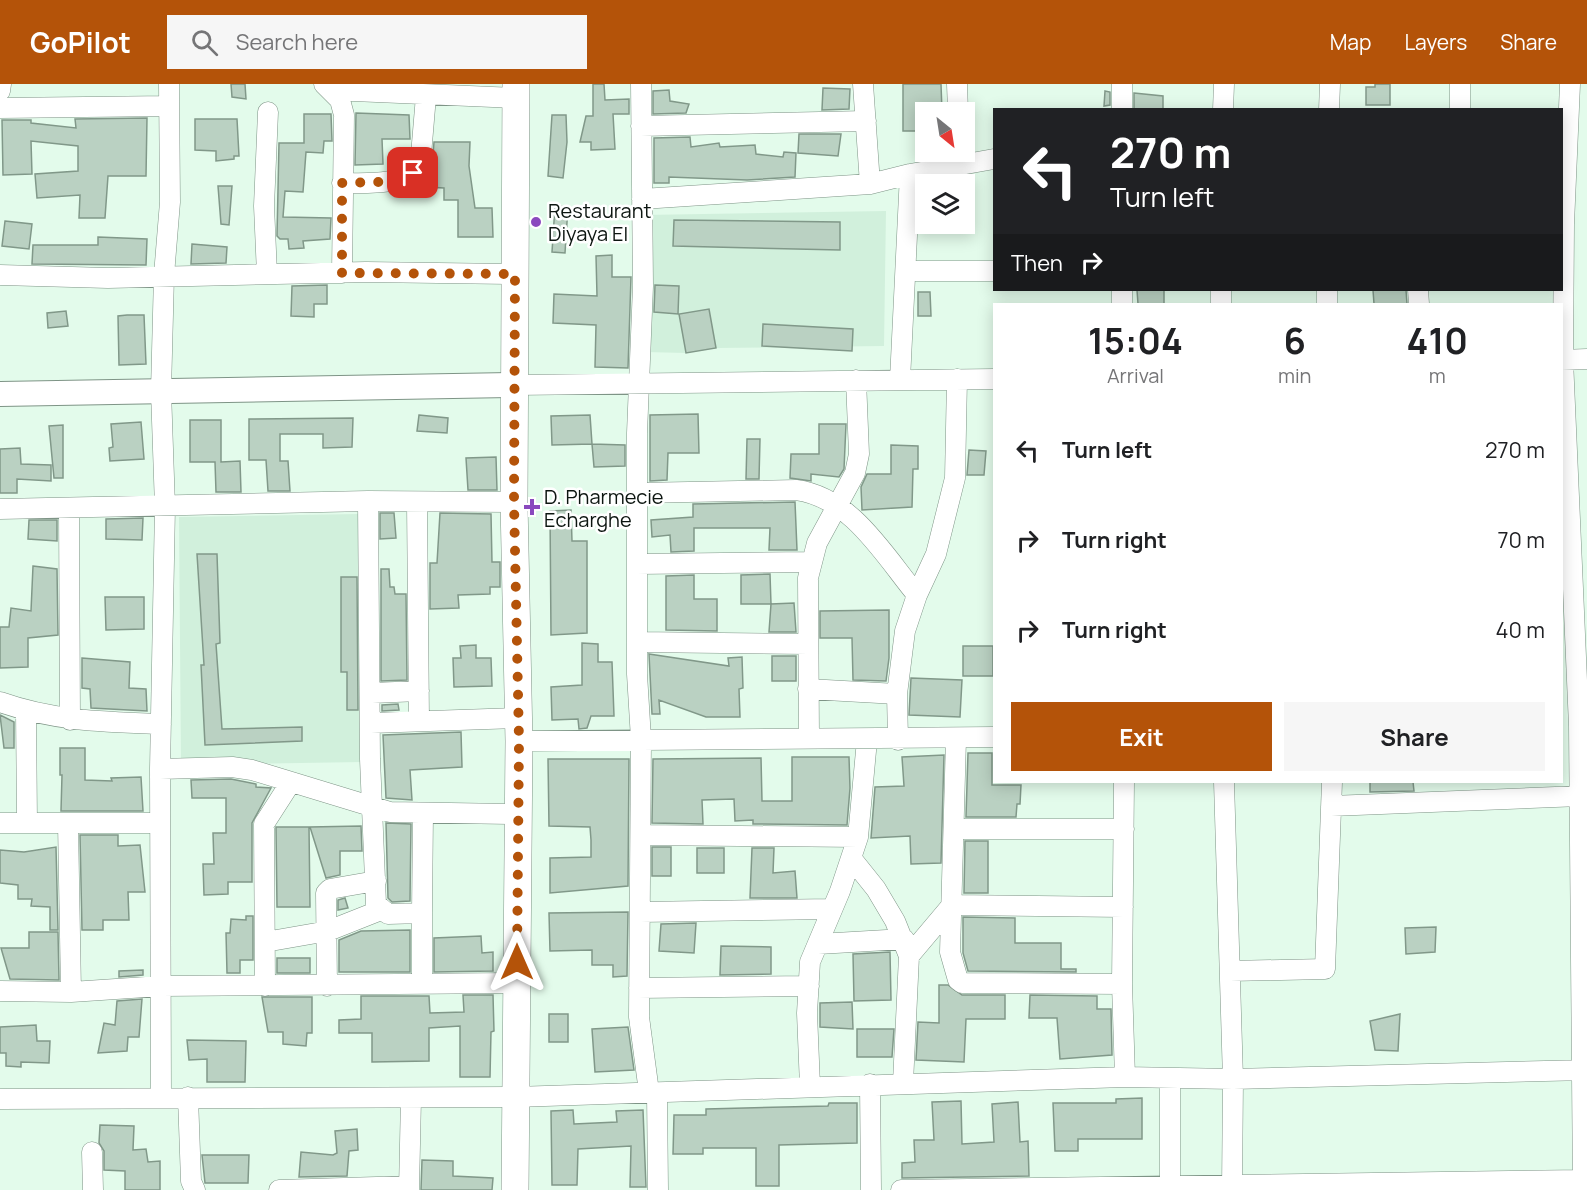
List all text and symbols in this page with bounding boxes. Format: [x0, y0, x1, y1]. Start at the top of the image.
search box [167, 15, 587, 69]
text: GoPilot [30, 23, 131, 61]
icon: search [188, 26, 221, 59]
text: Search here [236, 27, 358, 57]
text: Map [1330, 28, 1371, 56]
text: Layers [1404, 28, 1467, 56]
text: Share [1500, 28, 1557, 56]
north arrow [915, 102, 975, 162]
map controls [915, 102, 975, 234]
text: 270 m [1110, 123, 1231, 181]
icon: left [1011, 132, 1089, 210]
pin [387, 147, 438, 198]
icon: arrive [396, 156, 429, 189]
button: layers [915, 174, 975, 234]
text: Turn left [1110, 178, 1214, 215]
place label: Restaurant Diyaya El [548, 197, 652, 247]
marker: Restaurant Diyaya El [529, 215, 543, 229]
icon: right [1075, 246, 1108, 279]
text: Then [1011, 248, 1063, 278]
text: 15:04 [1088, 316, 1183, 365]
text: 6 [1284, 316, 1306, 365]
text: 410 [1407, 316, 1468, 365]
text: Arrival [1107, 362, 1164, 389]
text: min [1278, 362, 1311, 389]
text: m [1429, 362, 1446, 389]
icon: left [1011, 434, 1044, 467]
text: Turn left [1062, 435, 1152, 465]
text: 270 m [1485, 435, 1545, 465]
place label: D. Pharmecie Echarghe [544, 483, 664, 533]
marker: D. Pharmecie Echarghe [525, 500, 539, 514]
icon: right [1011, 524, 1044, 557]
text: Turn right [1062, 525, 1167, 555]
text: 70 m [1497, 525, 1545, 555]
icon: right [1011, 614, 1044, 647]
text: Turn right [1062, 615, 1167, 645]
text: 40 m [1496, 615, 1545, 645]
button: Exit [1011, 702, 1272, 771]
button: Share [1284, 702, 1545, 771]
position arrow [485, 930, 549, 994]

